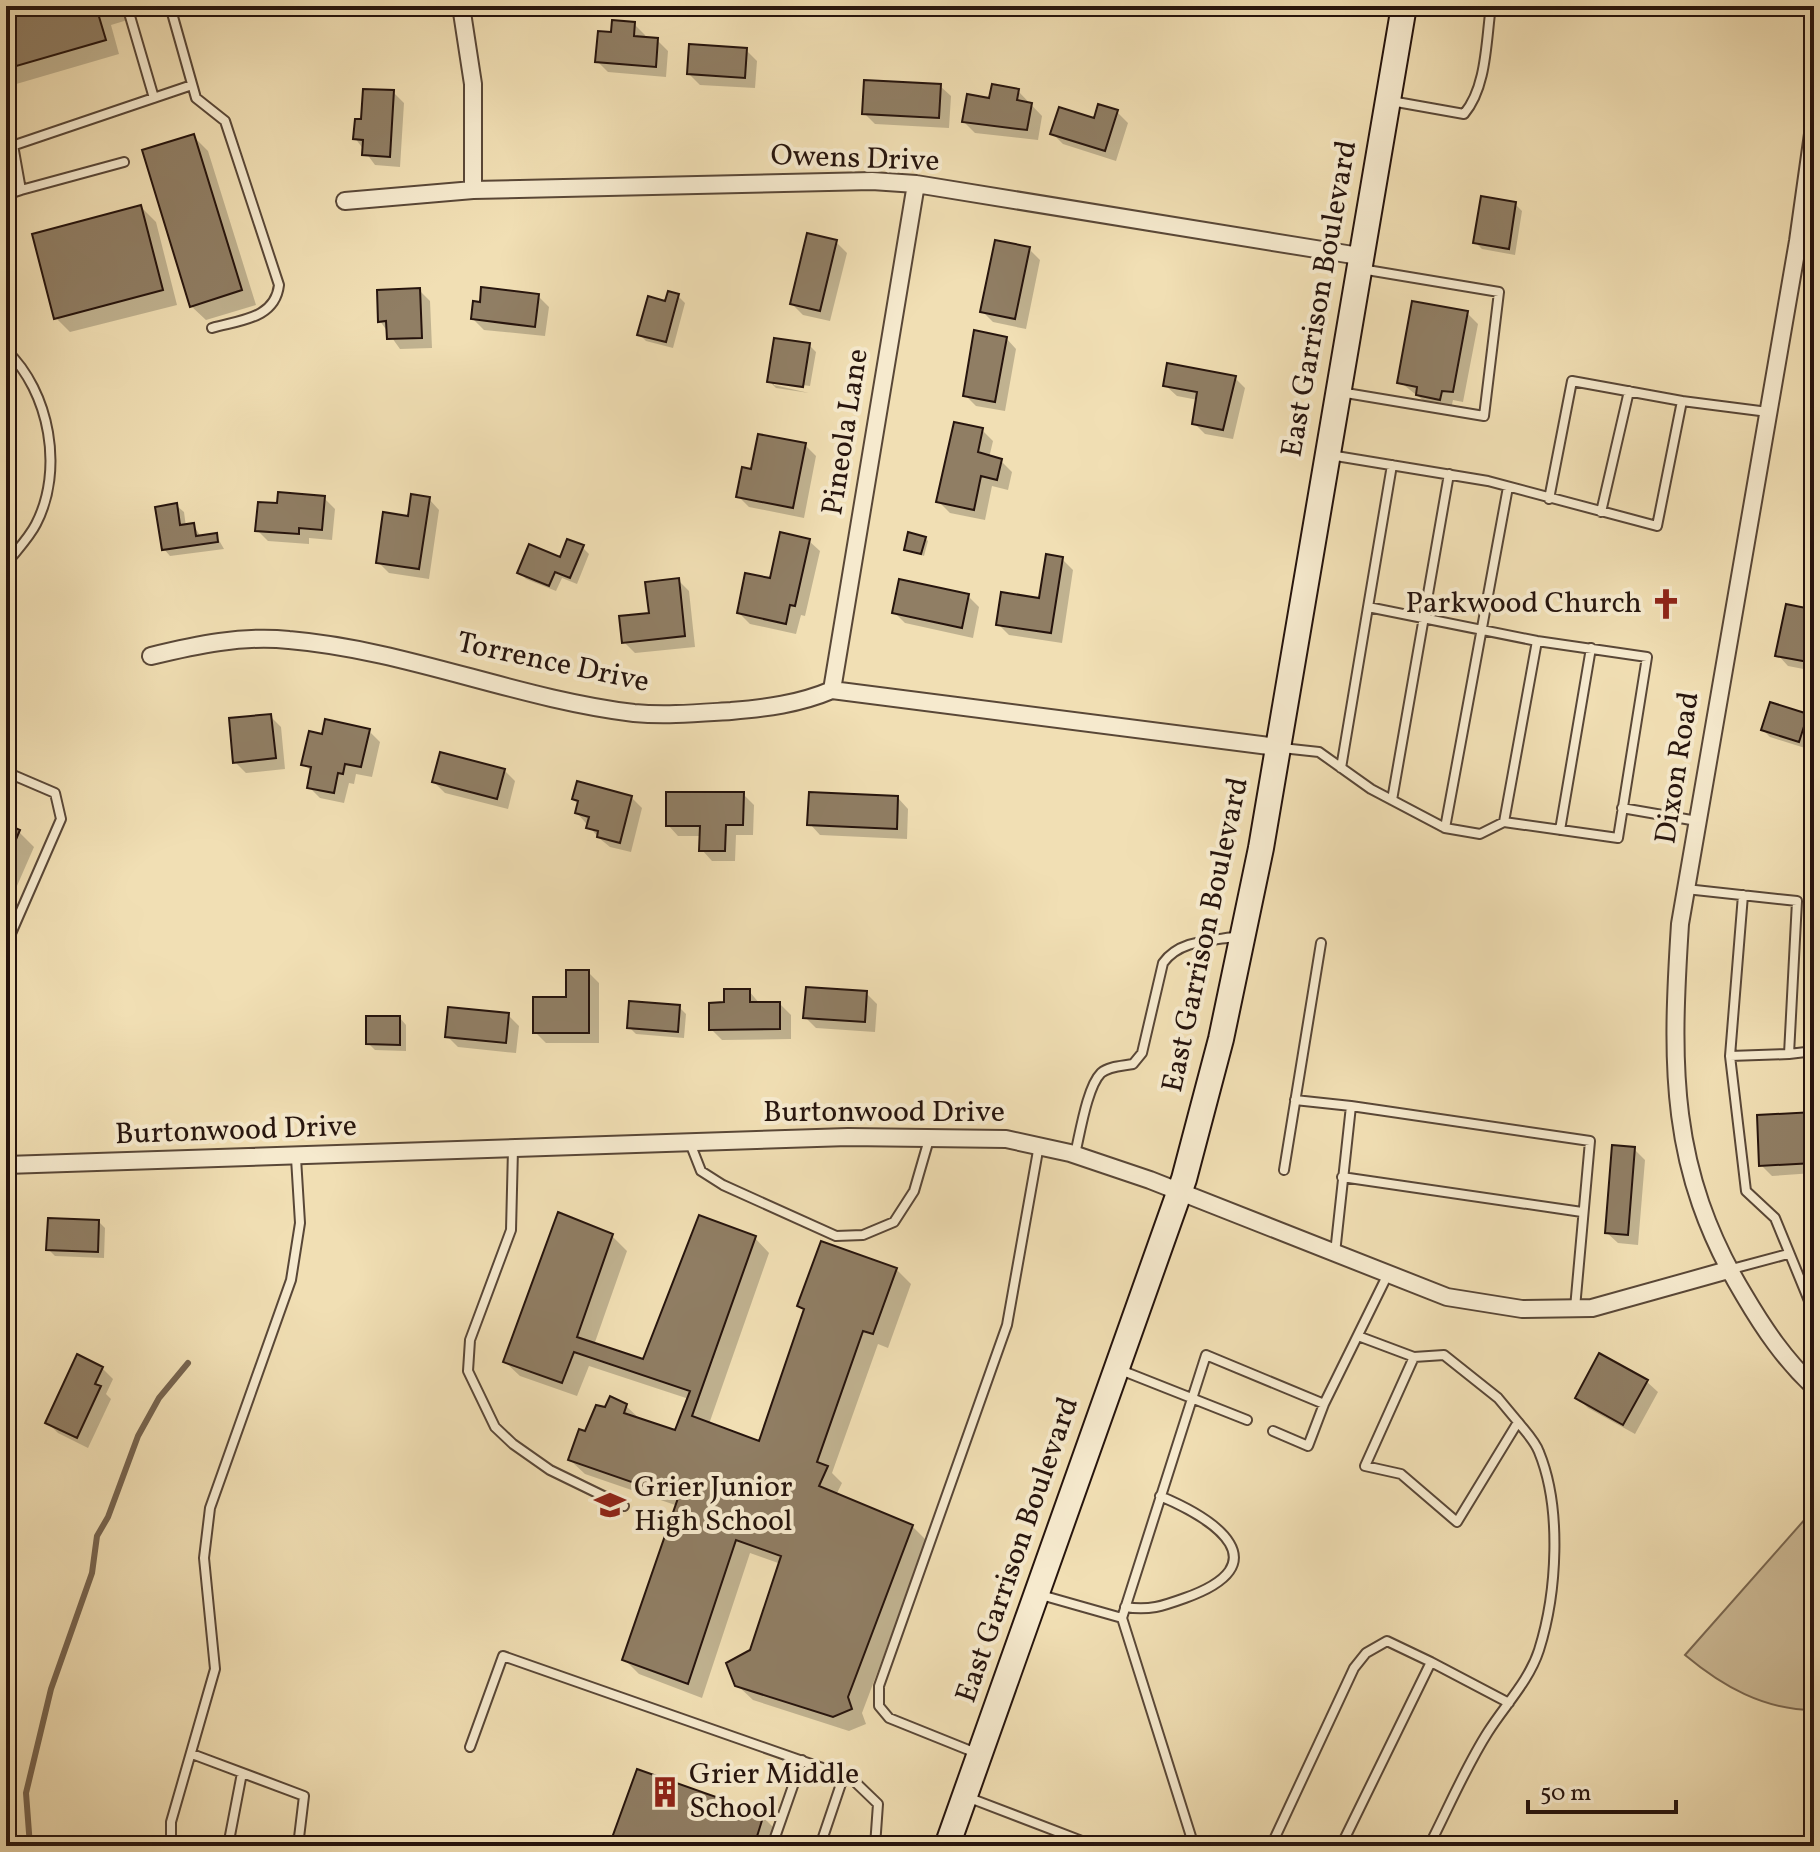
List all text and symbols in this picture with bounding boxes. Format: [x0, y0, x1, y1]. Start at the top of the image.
street label: Owens Drive [770, 135, 940, 183]
street label: East Garrison Boulevard [1271, 137, 1369, 461]
street label: Pineola Lane [812, 346, 880, 518]
place label: Parkwood Church [1405, 583, 1642, 625]
church icon: Parkwood Church [1649, 587, 1683, 621]
street label: Torrence Drive [453, 622, 653, 704]
street label: Dixon Road [1645, 689, 1711, 847]
street label: East Garrison Boulevard [1152, 774, 1260, 1096]
street label: Burtonwood Drive [763, 1092, 1005, 1134]
street label: Burtonwood Drive [114, 1106, 358, 1156]
street label: East Garrison Boulevard [946, 1391, 1090, 1709]
place label: Grier Junior High School [634, 1467, 793, 1543]
school or university icon: Grier Junior High School [593, 1488, 627, 1522]
place label: Grier Middle School [689, 1754, 859, 1830]
scale bar [1528, 1764, 1676, 1814]
building icon: Grier Middle School [648, 1775, 682, 1809]
text: 50 m [1540, 1777, 1592, 1811]

